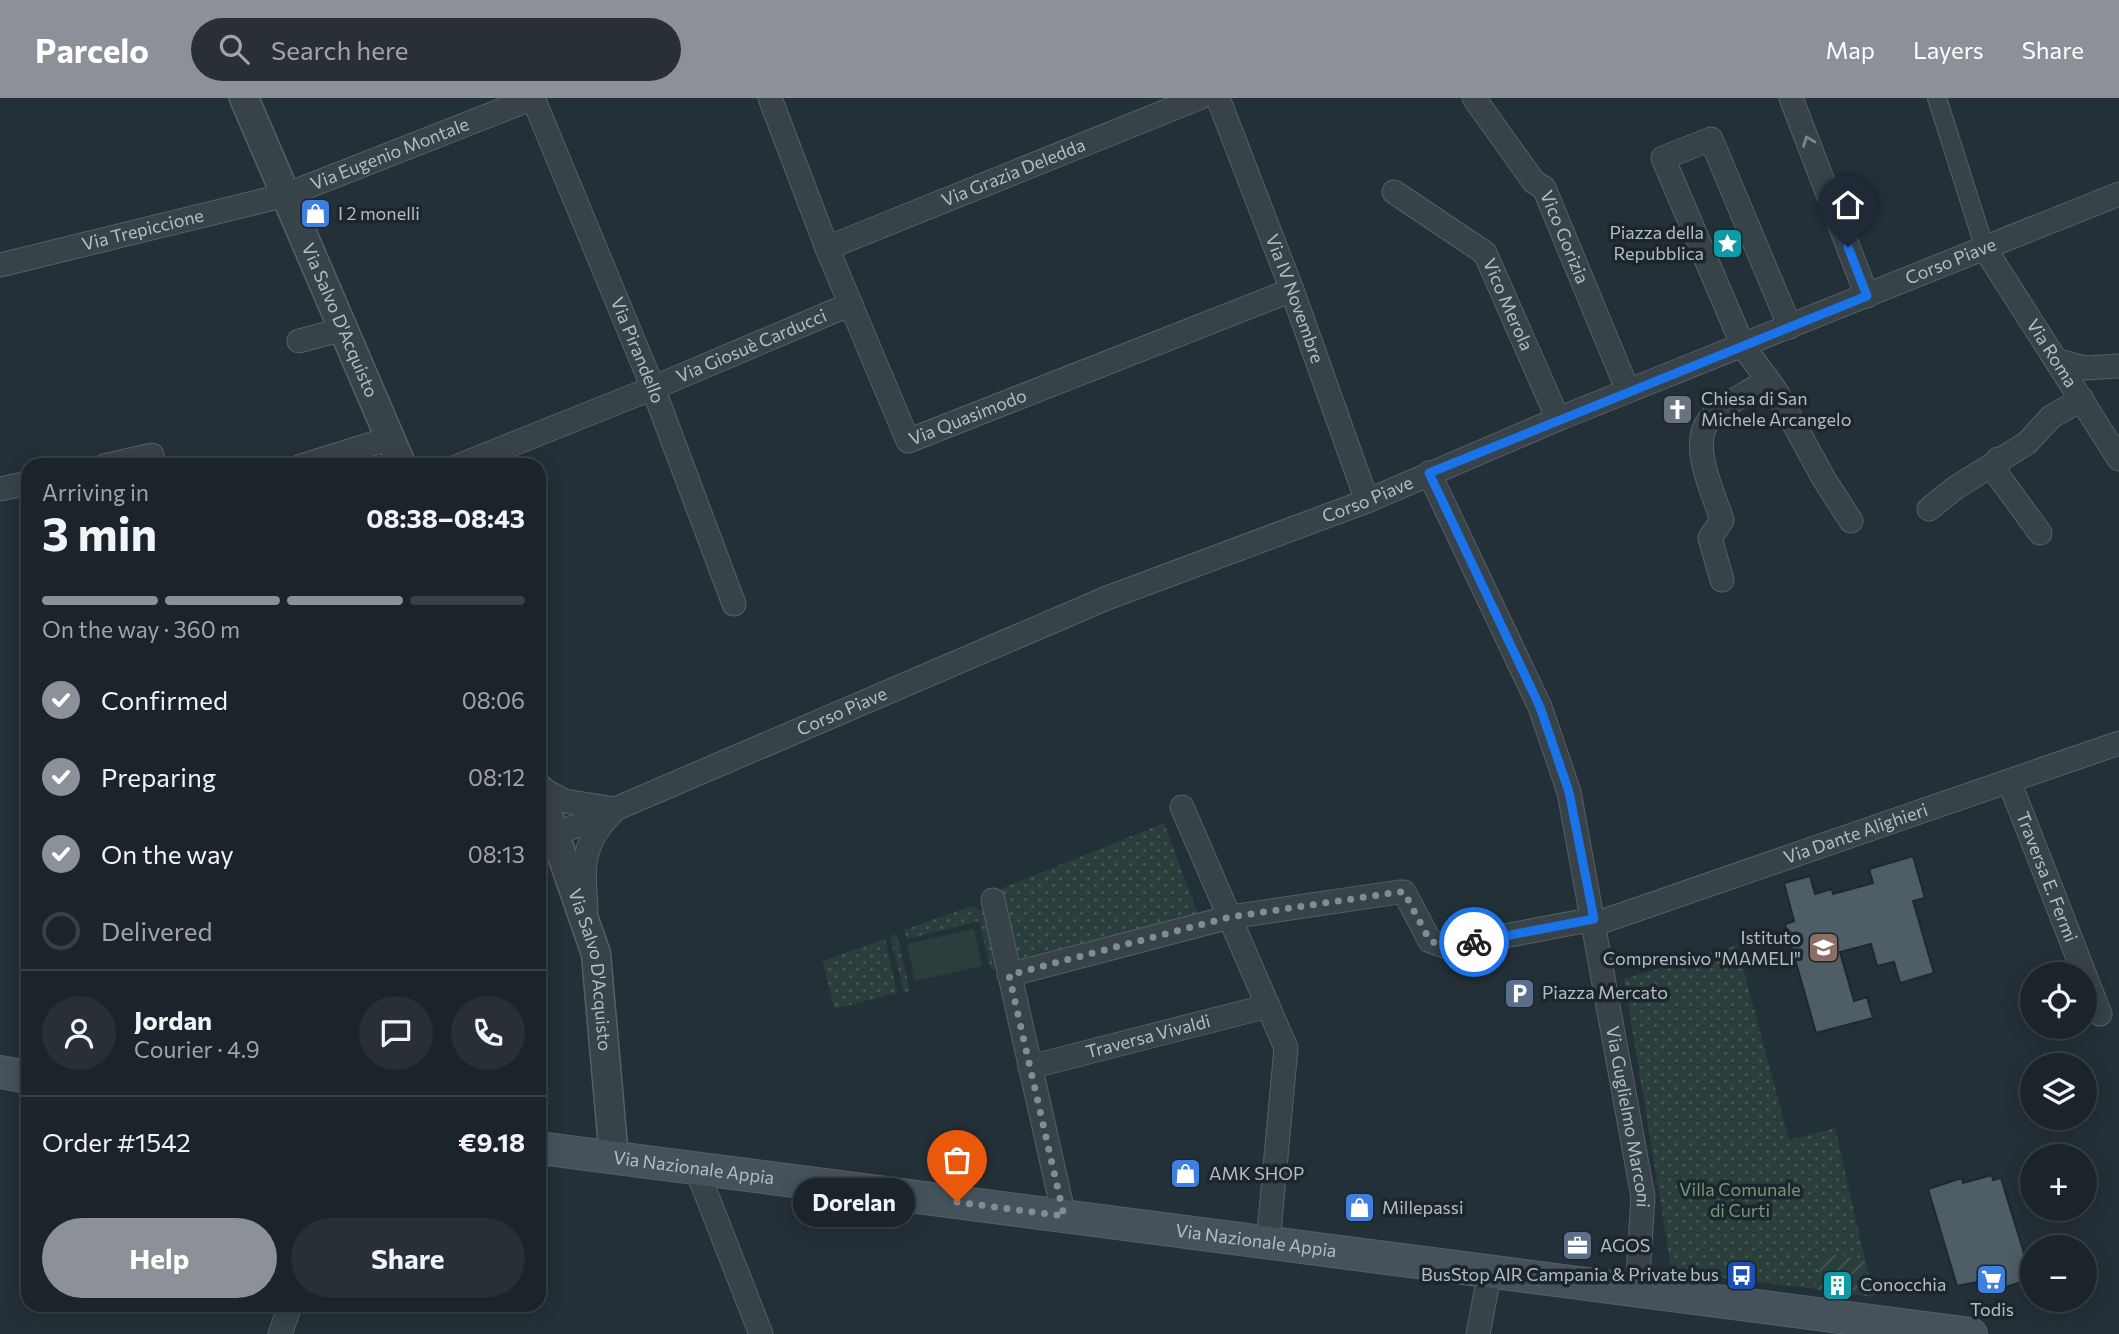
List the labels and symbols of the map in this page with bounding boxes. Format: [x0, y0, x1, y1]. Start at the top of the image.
street label: Via Eugenio Montale [307, 112, 472, 194]
street label: Via Grazia Deledda [938, 133, 1088, 211]
one-way arrow [1802, 135, 1816, 147]
pin [1818, 175, 1878, 247]
street label: Vico Gorizia [1536, 187, 1594, 287]
shop icon: I 2 monelli [298, 197, 332, 231]
place label: I 2 monelli [338, 202, 420, 224]
street label: Via Trepiccione [79, 204, 206, 255]
place label: Piazza della Repubblica [1609, 221, 1704, 264]
place icon: Piazza della Repubblica [1710, 226, 1744, 260]
street label: Via IV Novembre [1262, 231, 1329, 366]
street label: Corso Piave [1902, 232, 1999, 289]
street label: Via Salvo D'Acquisto [298, 239, 383, 400]
street label: Vico Merola [1479, 255, 1539, 354]
street label: Via Pirandello [607, 294, 670, 406]
street label: Via Giosuè Carducci [673, 304, 830, 387]
street label: Via Roma [2022, 315, 2083, 391]
street label: Via Quasimodo [905, 384, 1029, 450]
place label: Chiesa di San Michele Arcangelo [1701, 387, 1851, 430]
church icon: Chiesa di San Michele Arcangelo [1661, 392, 1695, 426]
street label: Corso Piave [1319, 471, 1416, 527]
street label: Corso Piave [793, 682, 890, 740]
street label: Via Dante Alighieri [1781, 798, 1930, 868]
street label: Traversa E. Fermi [2012, 808, 2083, 945]
street label: Via Salvo D'Acquisto [564, 885, 617, 1052]
courier [1439, 907, 1509, 977]
place label: Istituto Comprensivo "MAMELI" [1603, 926, 1801, 969]
school or university icon: Istituto Comprensivo "MAMELI" [1807, 931, 1841, 965]
parking icon: Piazza Mercato [1502, 976, 1536, 1010]
place label: Piazza Mercato [1542, 981, 1668, 1003]
street label: Traversa Vivaldi [1083, 1009, 1213, 1062]
street label: Via Guglielmo Marconi [1602, 1024, 1655, 1208]
pin [927, 1130, 987, 1202]
street label: Via Nazionale Appia [612, 1146, 776, 1188]
shop icon: AMK SHOP [1169, 1157, 1203, 1191]
place label: AMK SHOP [1209, 1162, 1304, 1184]
callout: Dorelan [792, 1178, 915, 1226]
park label: Villa Comunale di Curti [1679, 1178, 1801, 1221]
shop icon: Millepassi [1342, 1191, 1376, 1225]
place label: Millepassi [1382, 1196, 1464, 1218]
street label: Via Nazionale Appia [1174, 1219, 1338, 1261]
office icon: AGOS [1560, 1229, 1594, 1263]
place label: AGOS [1600, 1234, 1650, 1256]
bus stop icon: BusStop AIR Campania & Private bus [1725, 1258, 1759, 1292]
place label: BusStop AIR Campania & Private bus [1421, 1263, 1719, 1285]
supermarket icon: Todis [1975, 1263, 2009, 1297]
building icon: Conocchia [1820, 1268, 1854, 1302]
place label: Conocchia [1860, 1273, 1946, 1295]
place label: Todis [1970, 1298, 2014, 1320]

